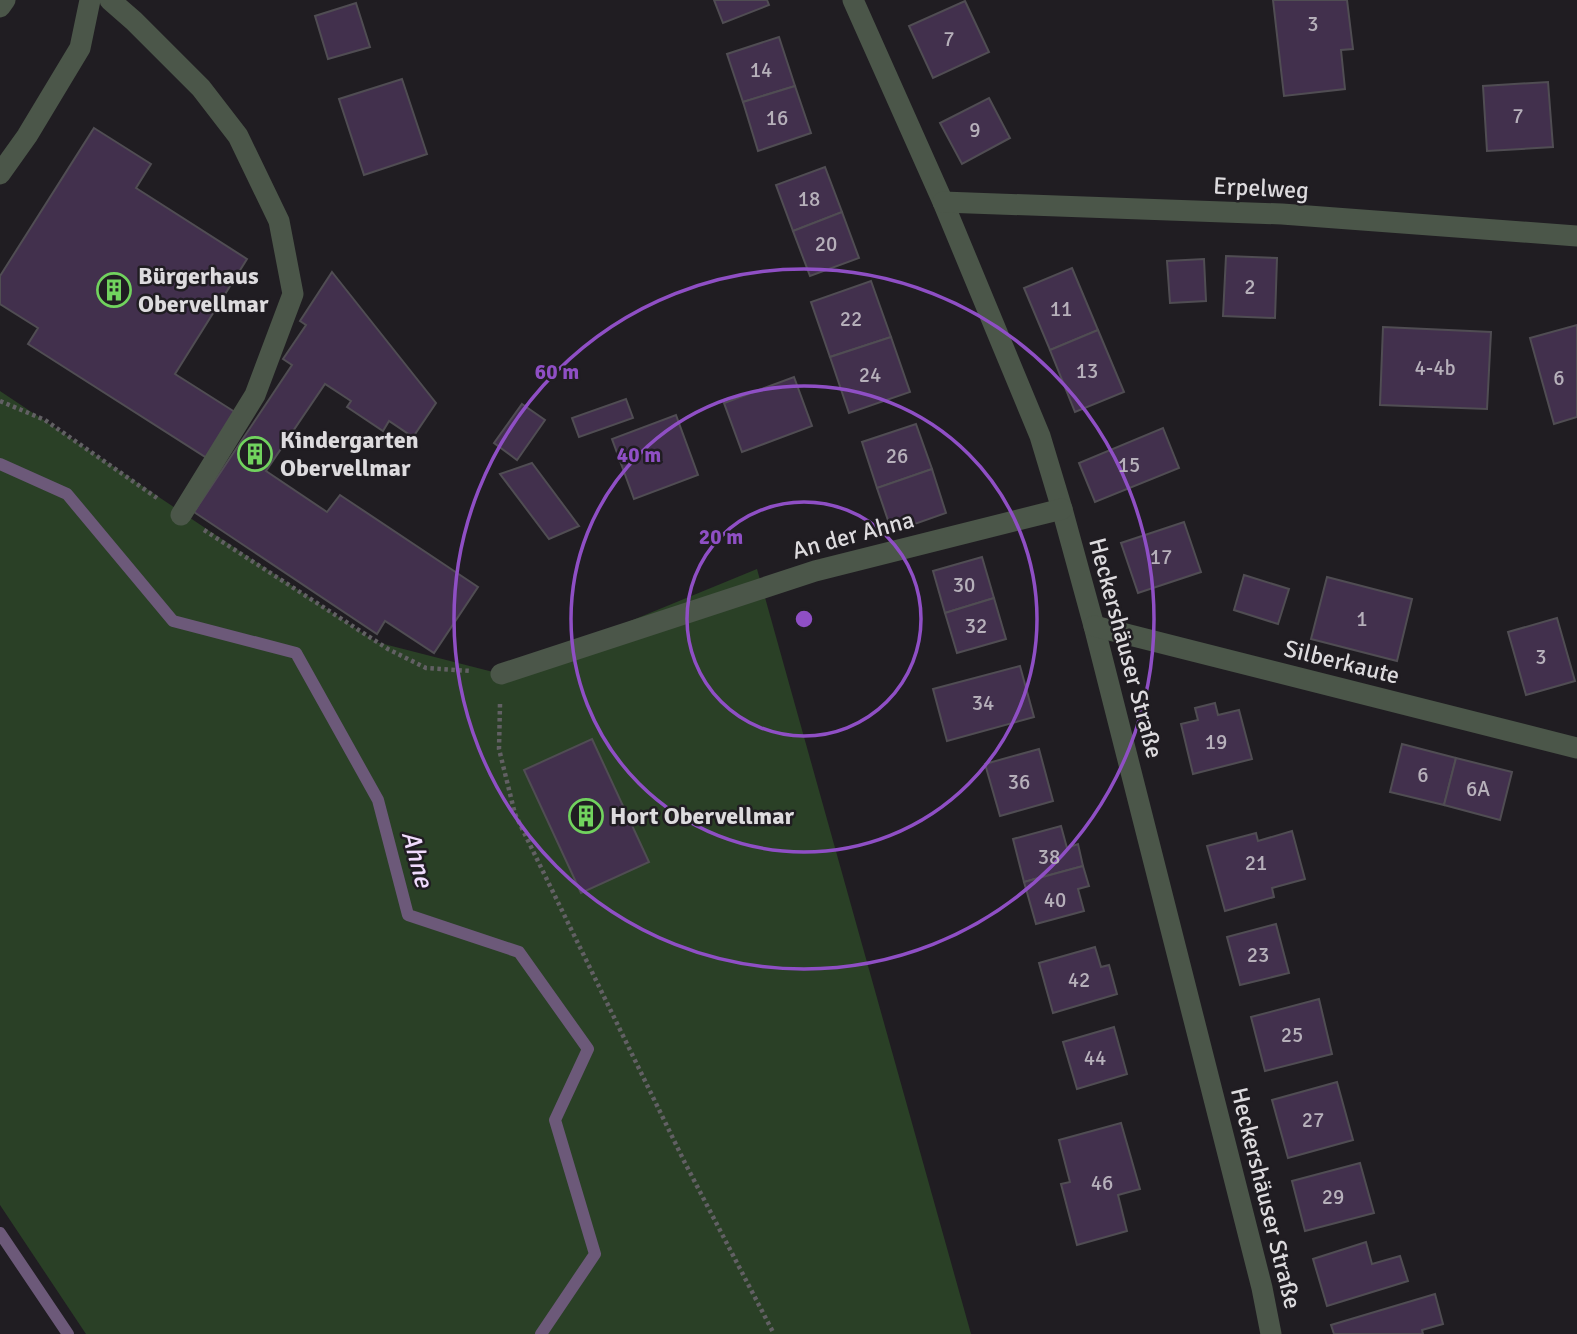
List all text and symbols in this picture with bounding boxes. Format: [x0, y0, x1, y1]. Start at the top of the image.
house number: 3 [1307, 11, 1319, 37]
house number: 7 [943, 26, 955, 52]
house number: 14 [750, 57, 772, 83]
house number: 7 [1512, 103, 1524, 129]
house number: 16 [766, 105, 788, 131]
house number: 9 [969, 117, 981, 143]
street label: Erpelweg [1212, 171, 1310, 205]
house number: 18 [798, 186, 820, 212]
house number: 20 [815, 231, 837, 257]
place label: Bürgerhaus Obervellmar [138, 261, 269, 319]
building icon: Bürgerhaus Obervellmar [95, 271, 133, 309]
house number: 2 [1244, 274, 1256, 300]
house number: 11 [1050, 296, 1072, 322]
house number: 22 [840, 306, 862, 332]
house number: 4-4b [1414, 355, 1456, 381]
house number: 13 [1076, 358, 1098, 384]
text: 60 m [535, 359, 579, 385]
house number: 24 [859, 362, 881, 388]
house number: 6 [1553, 365, 1565, 391]
place label: Kindergarten Obervellmar [280, 425, 419, 483]
building icon: Kindergarten Obervellmar [236, 435, 274, 473]
text: 40 m [617, 442, 661, 468]
house number: 26 [886, 443, 908, 469]
house number: 15 [1118, 452, 1140, 478]
street label: An der Ahna [789, 504, 917, 566]
text: 20 m [699, 524, 743, 550]
street label: Heckershäuser Straße [1082, 534, 1170, 762]
house number: 17 [1150, 544, 1172, 570]
house number: 30 [953, 572, 975, 598]
house number: 1 [1356, 606, 1368, 632]
centre of rings [792, 607, 816, 631]
house number: 32 [965, 613, 987, 639]
street label: Silberkaute [1281, 633, 1403, 691]
house number: 3 [1535, 644, 1547, 670]
house number: 34 [972, 690, 994, 716]
house number: 19 [1205, 729, 1227, 755]
house number: 6 [1417, 762, 1429, 788]
house number: 36 [1008, 769, 1030, 795]
house number: 6A [1466, 776, 1490, 802]
building icon: Hort Obervellmar [567, 797, 605, 835]
place label: Hort Obervellmar [610, 801, 795, 831]
water label: Ahne [394, 827, 440, 893]
house number: 38 [1038, 844, 1060, 870]
house number: 21 [1245, 850, 1267, 876]
house number: 40 [1044, 887, 1066, 913]
house number: 23 [1247, 942, 1269, 968]
house number: 42 [1068, 967, 1090, 993]
house number: 25 [1281, 1022, 1303, 1048]
house number: 44 [1084, 1045, 1106, 1071]
street label: Heckershäuser Straße [1224, 1084, 1308, 1312]
house number: 27 [1302, 1107, 1324, 1133]
house number: 46 [1091, 1170, 1113, 1196]
house number: 29 [1322, 1184, 1344, 1210]

